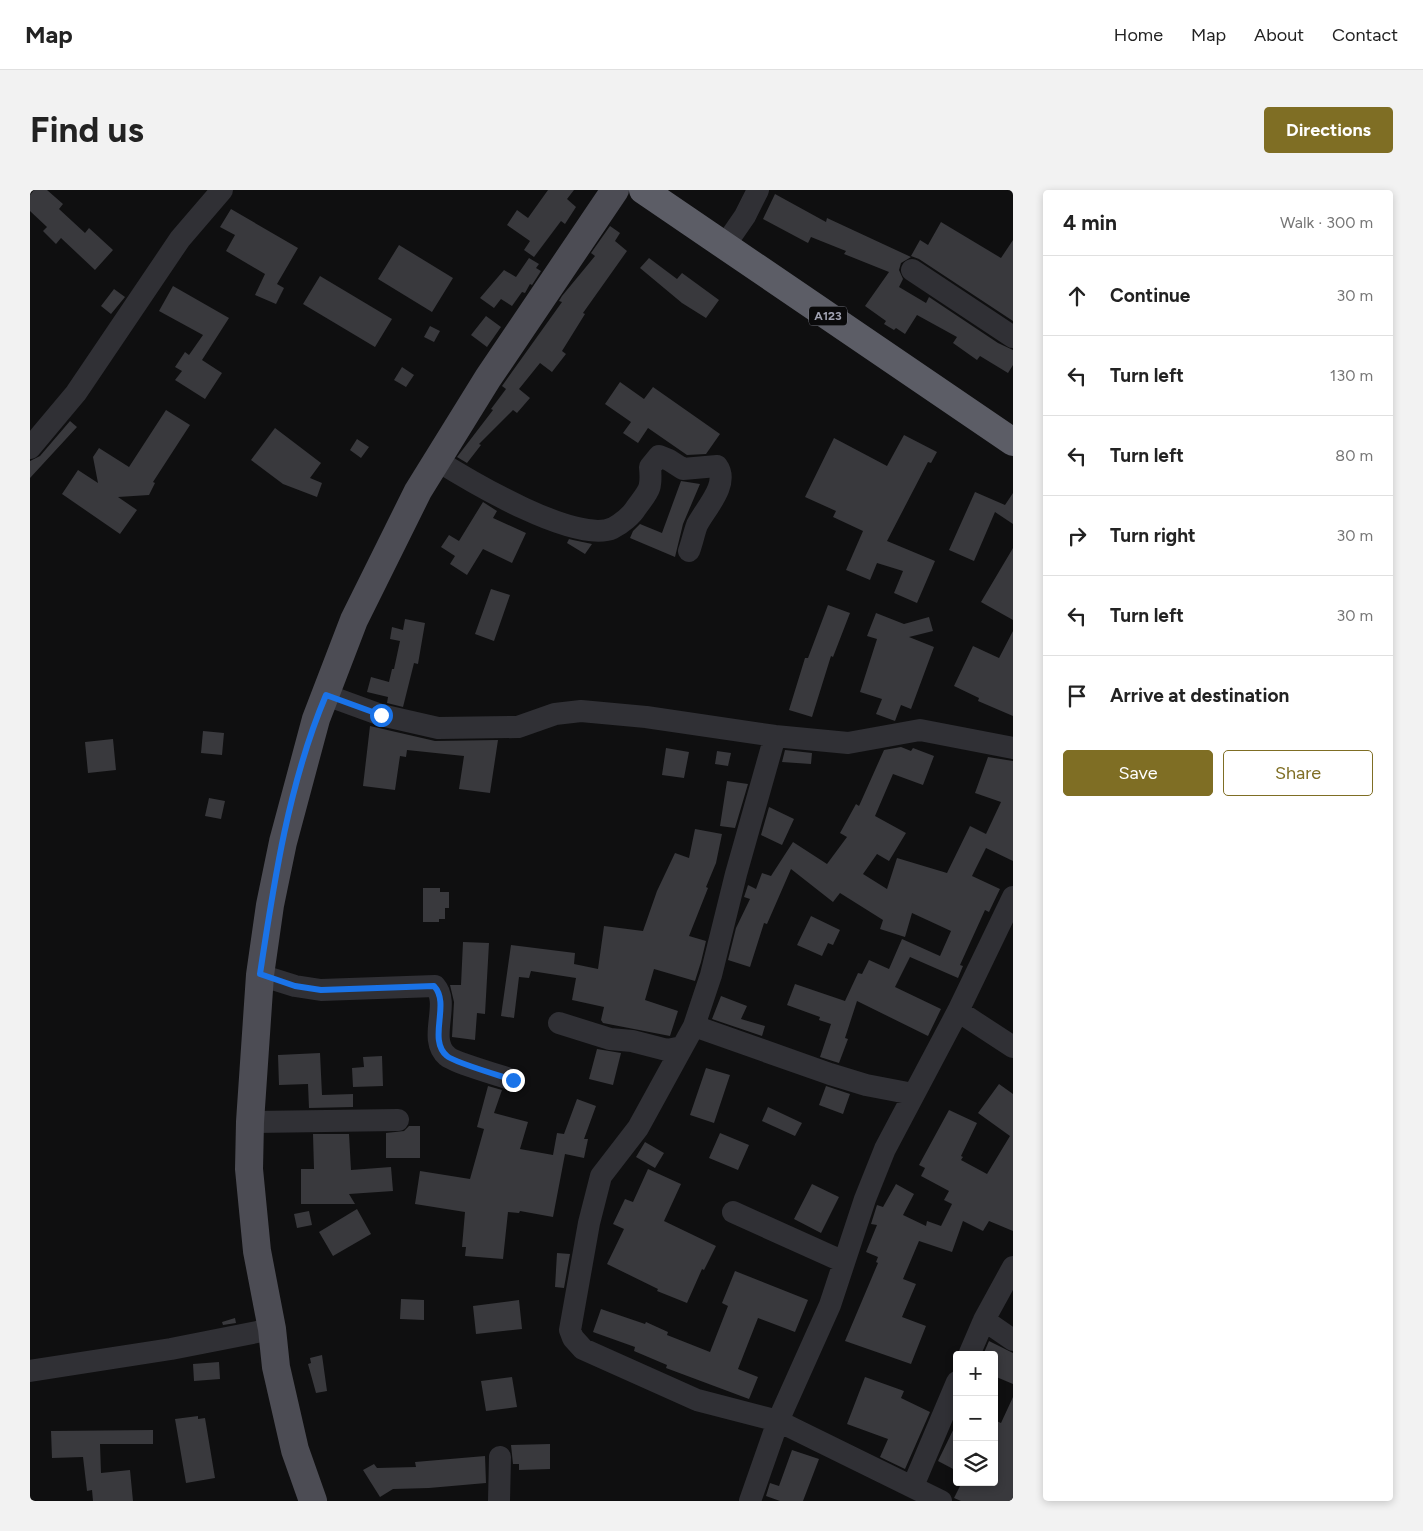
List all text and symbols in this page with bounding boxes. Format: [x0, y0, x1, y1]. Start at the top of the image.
text: Map [25, 20, 73, 49]
text: Home [1114, 24, 1163, 46]
text: Map [1191, 24, 1226, 46]
text: About [1254, 24, 1304, 46]
text: Contact [1332, 24, 1398, 46]
button: Directions [1264, 107, 1393, 153]
text: Find us [30, 109, 144, 151]
text: 4 min [1063, 210, 1117, 235]
text: Walk · 300 m [1280, 213, 1373, 232]
icon: ahead [1063, 282, 1091, 310]
text: Continue [1110, 284, 1190, 307]
text: 30 m [1336, 286, 1373, 305]
road number: A123 [809, 306, 847, 326]
icon: left [1063, 362, 1091, 390]
text: Turn left [1110, 364, 1184, 387]
text: 130 m [1330, 366, 1373, 385]
icon: left [1063, 442, 1091, 470]
text: Turn left [1110, 444, 1184, 467]
text: 80 m [1335, 446, 1373, 465]
icon: right [1063, 522, 1091, 550]
text: Turn right [1110, 524, 1196, 547]
text: 30 m [1336, 526, 1373, 545]
icon: left [1063, 602, 1091, 630]
text: Turn left [1110, 604, 1184, 627]
text: 30 m [1336, 606, 1373, 625]
icon: arrive [1063, 682, 1091, 710]
text: Arrive at destination [1110, 684, 1289, 707]
route start [370, 704, 393, 727]
button: Save [1063, 750, 1213, 796]
button: Share [1223, 750, 1373, 796]
route end [502, 1069, 525, 1092]
map controls [953, 1351, 998, 1486]
button: + [953, 1351, 998, 1396]
button: − [953, 1396, 998, 1441]
button: layers [953, 1441, 998, 1486]

